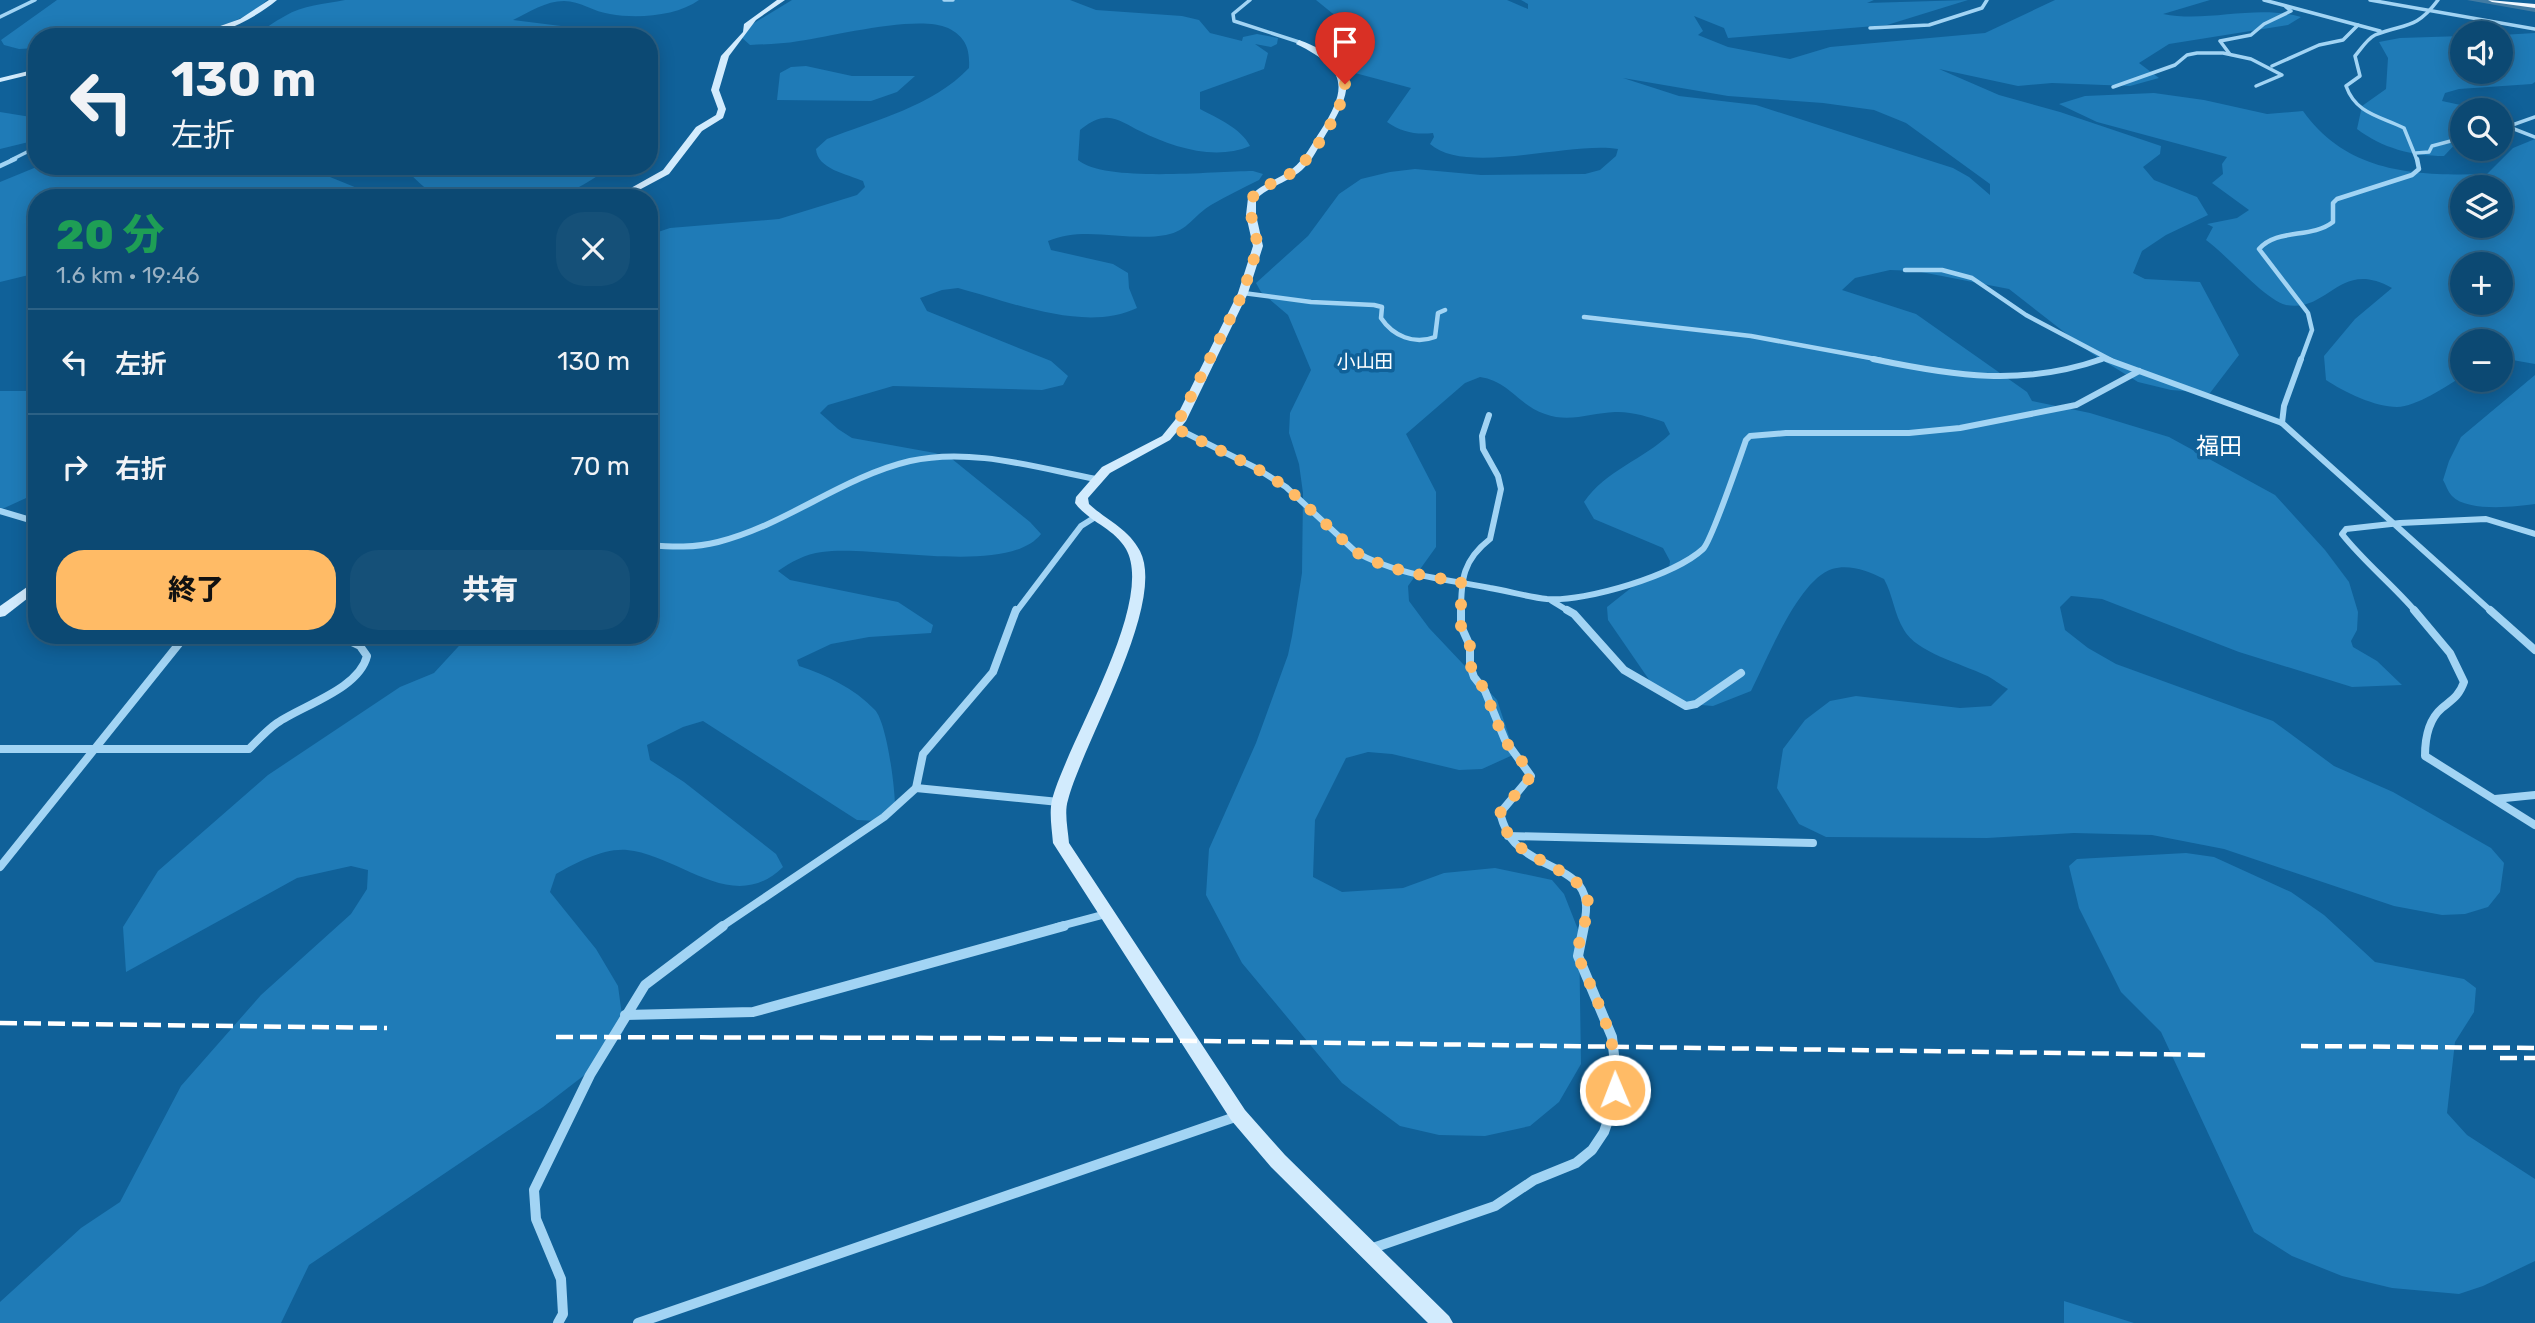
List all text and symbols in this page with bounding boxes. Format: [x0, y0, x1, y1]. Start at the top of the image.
pin [1315, 12.0, 1375, 84]
map controls [2450, 21, 2513, 392]
button: sound [2450, 21, 2513, 84]
icon: arrive [1326, 23, 1364, 61]
text: 130 m [171, 50, 316, 108]
icon: left [56, 56, 147, 147]
button: search [2450, 98, 2513, 161]
text: 左折 [171, 116, 235, 154]
button: layers [2450, 175, 2513, 238]
text: 20 分 [56, 210, 164, 260]
button: close [556, 212, 630, 286]
button: + [2450, 252, 2513, 315]
text: 1.6 km · 19:46 [56, 261, 200, 289]
button: − [2450, 329, 2513, 392]
icon: left [56, 343, 94, 381]
text: 130 m [557, 346, 630, 377]
text: 左折 [115, 349, 167, 380]
district label: 小山田 [1336, 350, 1394, 373]
district label: 福田 [2196, 432, 2242, 460]
icon: right [56, 448, 94, 486]
text: 70 m [571, 451, 630, 482]
text: 右折 [115, 454, 167, 485]
button: 終了 [56, 550, 336, 630]
button: 共有 [350, 550, 630, 630]
position arrow [1578, 1053, 1652, 1127]

